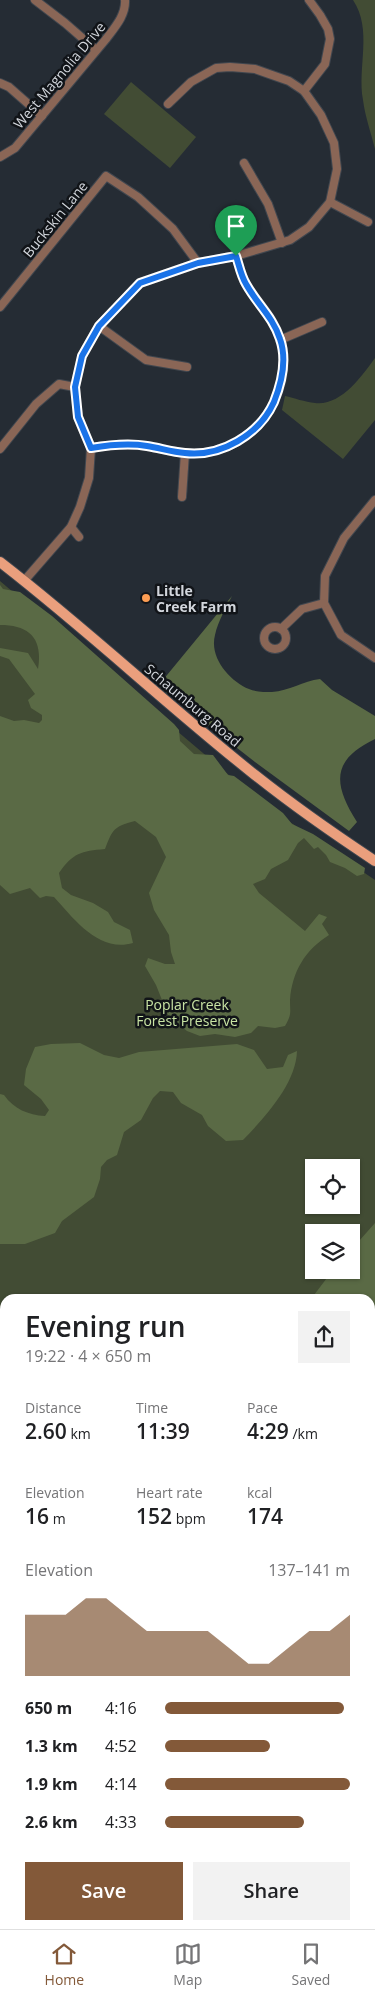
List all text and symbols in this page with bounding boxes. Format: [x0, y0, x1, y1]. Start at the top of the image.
street label: West Magnolia Drive [9, 18, 109, 132]
street label: Buckskin Lane [18, 177, 92, 261]
pin [215, 205, 257, 256]
icon: arrive [222, 212, 250, 240]
place label: Little Creek Farm [156, 581, 236, 616]
marker: Little Creek Farm [140, 592, 152, 604]
street label: Schaumburg Road [141, 659, 245, 751]
park label: Poplar Creek Forest Preserve [136, 995, 238, 1030]
map controls [305, 1159, 360, 1279]
button: locate [305, 1159, 360, 1214]
button: layers [305, 1224, 360, 1279]
text: Evening run [25, 1307, 186, 1345]
button: share [298, 1311, 350, 1363]
text: 19:22 · 4 × 650 m [25, 1345, 151, 1367]
text: Distance [25, 1398, 81, 1417]
text: Time [136, 1398, 168, 1417]
text: Pace [247, 1398, 278, 1417]
text: 2.60 [25, 1417, 67, 1445]
text: 11:39 [136, 1417, 190, 1445]
text: 4:29 [247, 1417, 289, 1445]
text: km [67, 1424, 91, 1443]
text: /km [289, 1424, 318, 1443]
text: Elevation [25, 1483, 84, 1502]
text: Heart rate [136, 1483, 203, 1502]
text: kcal [247, 1483, 272, 1502]
text: 16 [25, 1502, 49, 1530]
text: 152 [136, 1502, 172, 1530]
text: 174 [247, 1502, 283, 1530]
text: m [49, 1509, 66, 1528]
text: bpm [172, 1509, 206, 1528]
text: Elevation [25, 1559, 93, 1581]
text: 137–141 m [268, 1559, 350, 1581]
text: 650 m [25, 1697, 72, 1719]
text: 4:16 [105, 1697, 137, 1719]
text: 1.3 km [25, 1735, 78, 1757]
text: 4:52 [105, 1735, 137, 1757]
text: 1.9 km [25, 1773, 78, 1795]
text: 4:14 [105, 1773, 137, 1795]
text: 2.6 km [25, 1811, 78, 1833]
text: 4:33 [105, 1811, 137, 1833]
button: Save [25, 1862, 183, 1920]
button: Share [193, 1862, 350, 1920]
tab: Home [45, 1940, 84, 1989]
tab: Map [173, 1940, 202, 1989]
tab: Saved [291, 1940, 330, 1989]

